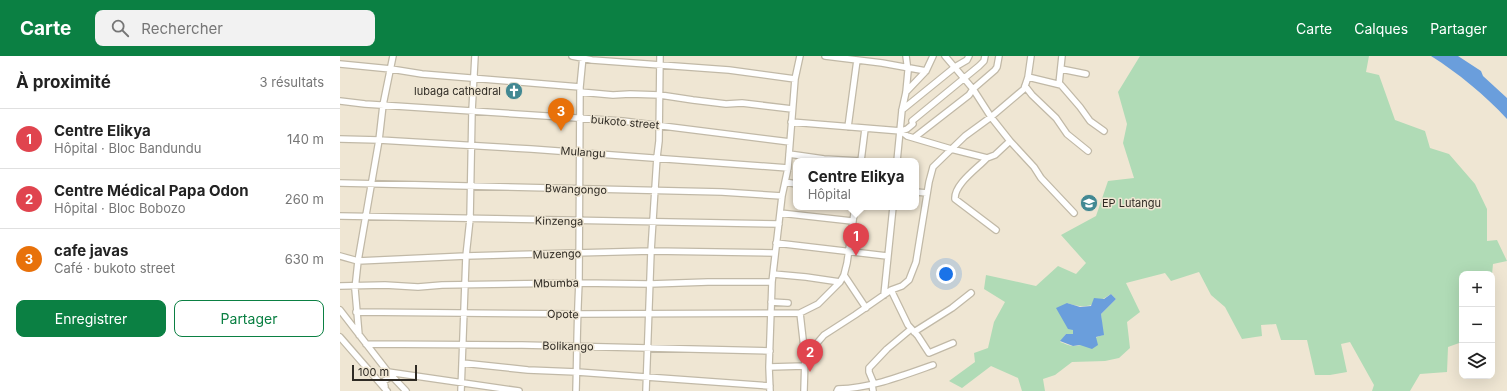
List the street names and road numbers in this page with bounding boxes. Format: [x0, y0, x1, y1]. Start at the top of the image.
street label: bukoto street [590, 112, 660, 132]
street label: Mulangu [560, 143, 606, 161]
street label: Bwangongo [545, 181, 608, 197]
street label: Kinzenga [535, 214, 583, 228]
street label: Muzengo [532, 246, 582, 262]
street label: Mbumba [533, 276, 579, 290]
street label: Opote [547, 307, 579, 321]
street label: Bolikango [542, 339, 594, 353]

